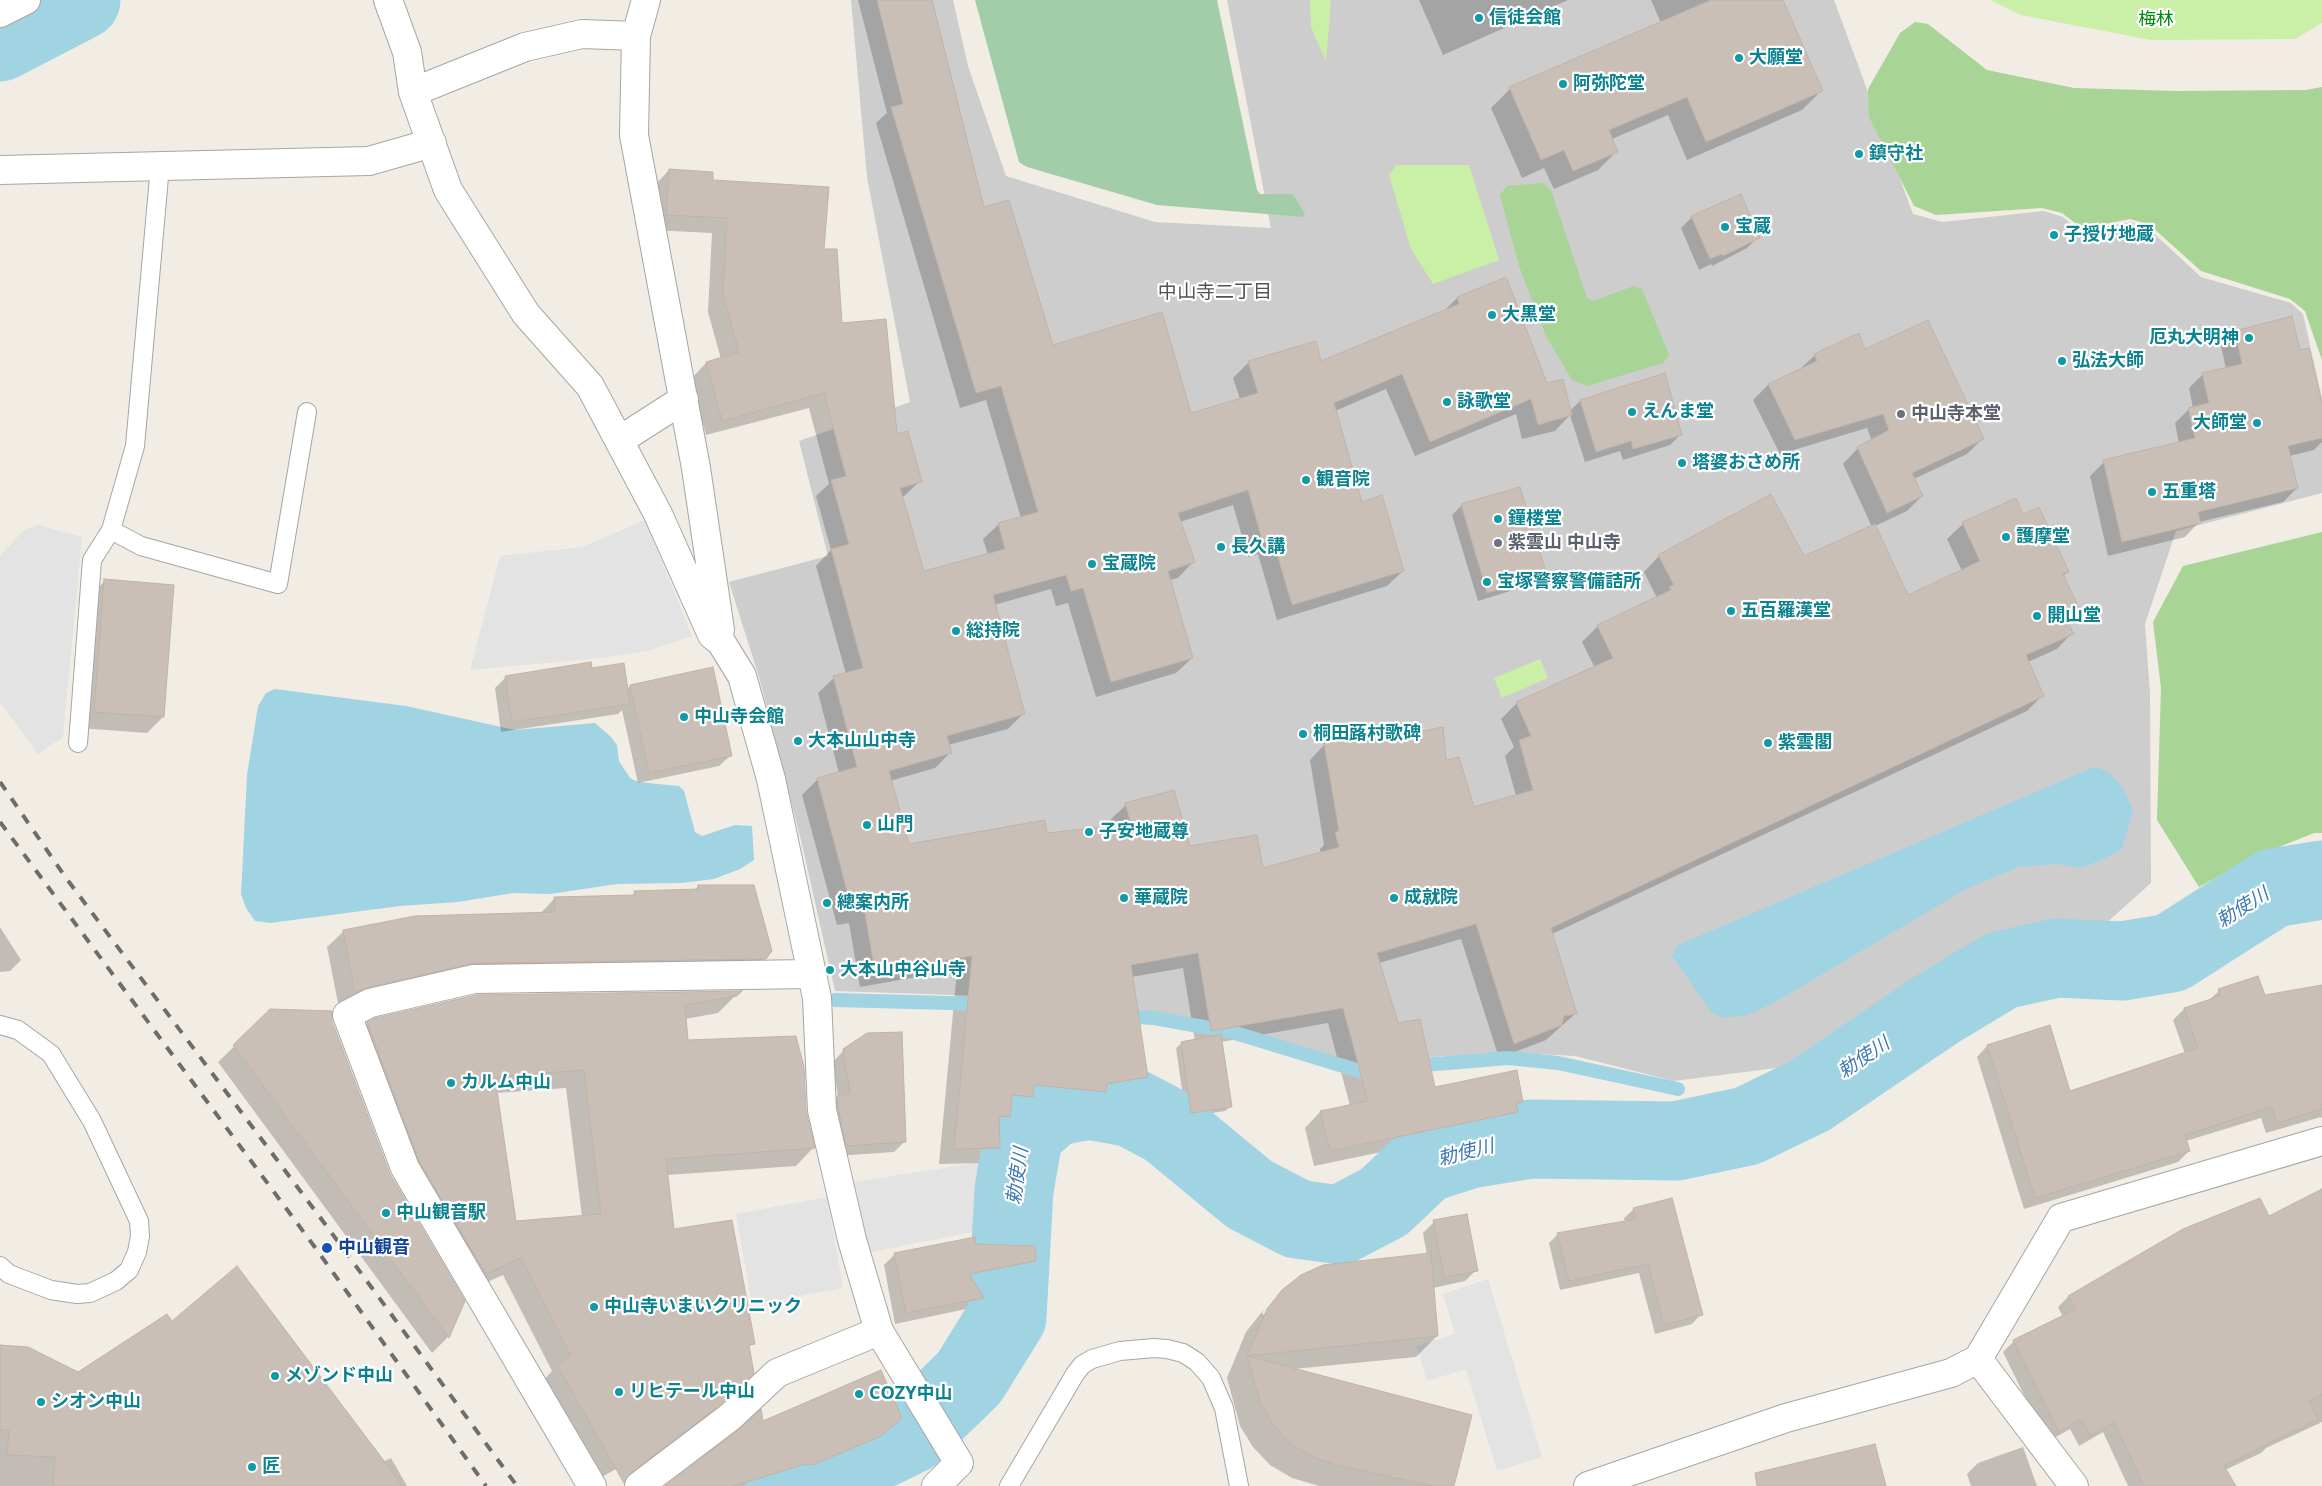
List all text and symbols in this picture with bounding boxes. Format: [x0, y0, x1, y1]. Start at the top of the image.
place label: 信徒会館 [1489, 7, 1561, 29]
park label: 梅林 [2138, 9, 2174, 31]
marker: 信徒会館 [1473, 12, 1485, 24]
place label: 大願堂 [1749, 47, 1803, 69]
marker: 大願堂 [1733, 52, 1745, 64]
place label: 阿弥陀堂 [1573, 73, 1645, 95]
marker: 阿弥陀堂 [1557, 78, 1569, 90]
place label: 鎮守社 [1869, 143, 1923, 165]
marker: 鎮守社 [1853, 148, 1865, 160]
place label: 宝蔵 [1735, 216, 1771, 238]
marker: 宝蔵 [1719, 221, 1731, 233]
place label: 子授け地蔵 [2064, 224, 2154, 246]
marker: 子授け地蔵 [2048, 229, 2060, 241]
district label: 中山寺二丁目 [1158, 282, 1272, 304]
place label: 大黒堂 [1502, 304, 1556, 326]
marker: 大黒堂 [1486, 309, 1498, 321]
place label: 厄丸大明神 [2149, 327, 2239, 349]
marker: 厄丸大明神 [2243, 332, 2255, 344]
place label: 弘法大師 [2072, 350, 2144, 372]
marker: 弘法大師 [2056, 355, 2068, 367]
place label: 詠歌堂 [1457, 391, 1511, 413]
marker: 詠歌堂 [1441, 396, 1453, 408]
place label: えんま堂 [1642, 401, 1714, 423]
place label: 中山寺本堂 [1911, 403, 2001, 425]
marker: えんま堂 [1626, 406, 1638, 418]
marker: 中山寺本堂 [1895, 408, 1907, 420]
place label: 大師堂 [2193, 412, 2247, 434]
marker: 大師堂 [2251, 417, 2263, 429]
place label: 塔婆おさめ所 [1692, 452, 1800, 474]
marker: 塔婆おさめ所 [1676, 457, 1688, 469]
place label: 観音院 [1316, 469, 1370, 491]
marker: 観音院 [1300, 474, 1312, 486]
place label: 五重塔 [2162, 481, 2216, 503]
marker: 五重塔 [2146, 486, 2158, 498]
place label: 鐘楼堂 [1508, 508, 1562, 530]
marker: 鐘楼堂 [1492, 513, 1504, 525]
place label: 護摩堂 [2016, 526, 2070, 548]
marker: 護摩堂 [2000, 531, 2012, 543]
place label: 紫雲山 中山寺 [1508, 532, 1621, 554]
place label: 長久講 [1231, 536, 1285, 558]
marker: 紫雲山 中山寺 [1492, 537, 1504, 549]
marker: 長久講 [1215, 541, 1227, 553]
place label: 宝蔵院 [1102, 553, 1156, 575]
marker: 宝蔵院 [1086, 558, 1098, 570]
place label: 宝塚警察警備詰所 [1497, 571, 1641, 593]
marker: 宝塚警察警備詰所 [1481, 576, 1493, 588]
place label: 五百羅漢堂 [1741, 600, 1831, 622]
marker: 五百羅漢堂 [1725, 605, 1737, 617]
place label: 開山堂 [2047, 605, 2101, 627]
marker: 開山堂 [2031, 610, 2043, 622]
place label: 総持院 [966, 620, 1020, 642]
marker: 総持院 [950, 625, 962, 637]
place label: 中山寺会館 [694, 706, 784, 728]
marker: 中山寺会館 [678, 711, 690, 723]
place label: 桐田蕗村歌碑 [1313, 723, 1421, 745]
marker: 桐田蕗村歌碑 [1297, 728, 1309, 740]
place label: 大本山山中寺 [808, 730, 916, 752]
place label: 紫雲閣 [1778, 732, 1832, 754]
marker: 大本山山中寺 [792, 735, 804, 747]
marker: 紫雲閣 [1762, 737, 1774, 749]
place label: 山門 [877, 814, 913, 836]
marker: 山門 [861, 819, 873, 831]
place label: 子安地蔵尊 [1099, 821, 1189, 843]
marker: 子安地蔵尊 [1083, 826, 1095, 838]
water label: 勅使川 [2213, 883, 2273, 933]
place label: 華蔵院 [1134, 887, 1188, 909]
place label: 成就院 [1404, 887, 1458, 909]
place label: 總案内所 [837, 892, 909, 914]
marker: 華蔵院 [1118, 892, 1130, 904]
marker: 成就院 [1388, 892, 1400, 904]
marker: 總案内所 [821, 897, 833, 909]
place label: 大本山中谷山寺 [840, 959, 966, 981]
marker: 大本山中谷山寺 [824, 964, 836, 976]
water label: 勅使川 [1834, 1033, 1894, 1083]
place label: カルム中山 [461, 1072, 551, 1094]
marker: カルム中山 [445, 1077, 457, 1089]
water label: 勅使川 [1436, 1135, 1496, 1171]
water label: 勅使川 [1003, 1146, 1033, 1206]
place label: 中山観音駅 [396, 1202, 486, 1224]
marker: 中山観音駅 [380, 1207, 392, 1219]
place label: 中山観音 [338, 1237, 410, 1259]
marker: 中山観音 [320, 1241, 334, 1255]
place label: 中山寺いまいクリニック [604, 1296, 802, 1318]
marker: 中山寺いまいクリニック [588, 1301, 600, 1313]
place label: メゾンド中山 [285, 1365, 393, 1387]
marker: メゾンド中山 [269, 1370, 281, 1382]
place label: リヒテール中山 [629, 1381, 755, 1403]
place label: COZY中山 [869, 1383, 952, 1405]
marker: リヒテール中山 [613, 1386, 625, 1398]
marker: COZY中山 [853, 1388, 865, 1400]
place label: シオン中山 [51, 1391, 141, 1413]
marker: シオン中山 [35, 1396, 47, 1408]
place label: 匠 [262, 1456, 280, 1478]
marker: 匠 [246, 1461, 258, 1473]

